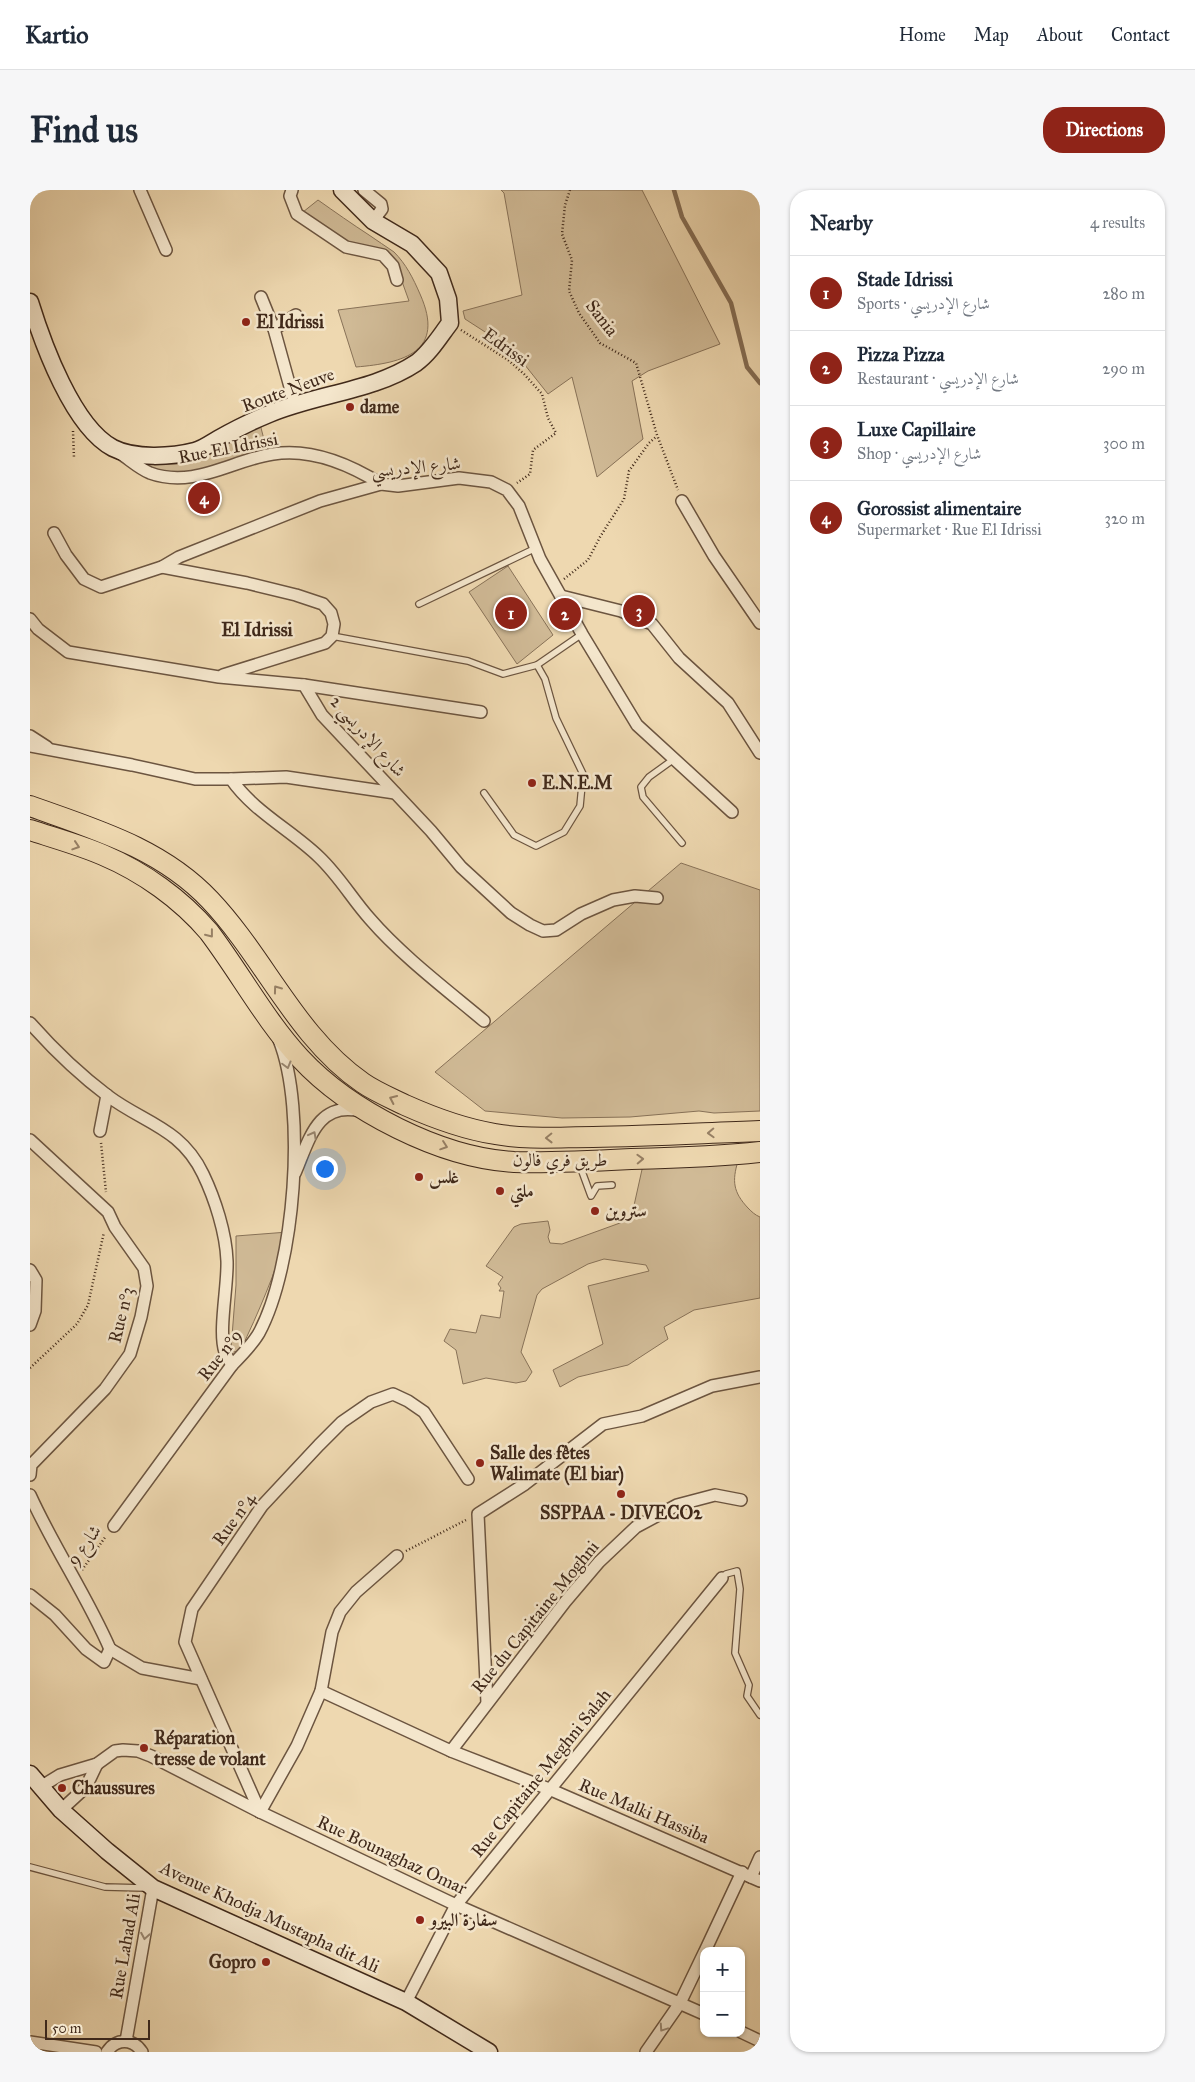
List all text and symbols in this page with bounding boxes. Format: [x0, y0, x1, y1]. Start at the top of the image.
text: Kartio [25, 20, 88, 50]
text: Home [899, 24, 946, 46]
text: Map [974, 24, 1009, 46]
text: About [1037, 24, 1083, 46]
text: Contact [1111, 24, 1170, 46]
button: Directions [1043, 107, 1165, 153]
text: Find us [30, 109, 138, 152]
text: Nearby [810, 210, 873, 236]
text: 4 results [1090, 213, 1145, 232]
text: Stade Idrissi [857, 268, 953, 291]
text: 1 [823, 284, 829, 303]
text: 280 m [1102, 284, 1145, 303]
text: Sports · شارع الإدريسي [857, 294, 990, 313]
street label: Sania [581, 295, 623, 341]
place label: El Idrissi [256, 311, 325, 333]
marker: El Idrissi [240, 316, 252, 328]
street label: Edrissi [479, 323, 533, 371]
text: Pizza Pizza [857, 343, 944, 366]
text: 2 [822, 359, 830, 378]
text: 290 m [1102, 359, 1145, 378]
street label: Route Neuve [239, 363, 337, 417]
text: Restaurant · شارع الإدريسي [857, 369, 1019, 388]
place label: dame [360, 396, 400, 418]
marker: dame [344, 401, 356, 413]
text: Luxe Capillaire [857, 418, 976, 441]
street label: Rue El Idrissi [176, 428, 280, 468]
text: 3 [823, 434, 829, 453]
text: 300 m [1103, 434, 1145, 453]
text: Shop · شارع الإدريسي [857, 444, 981, 463]
street label: شارع الإدريسي [370, 452, 462, 488]
pin: 4 [188, 479, 220, 517]
text: Gorossist alimentaire [857, 497, 1021, 520]
text: 4 [822, 509, 830, 528]
text: 320 m [1105, 509, 1145, 528]
text: Supermarket · Rue El Idrissi [857, 520, 1042, 539]
pin: 3 [623, 592, 655, 630]
pin: 1 [495, 594, 527, 632]
pin: 2 [549, 595, 581, 633]
district label: El Idrissi [221, 618, 294, 641]
street label: شارع الإدريسي 2 [321, 691, 410, 785]
place label: E.N.E.M [542, 772, 613, 794]
marker: E.N.E.M [526, 777, 538, 789]
one-way arrow [72, 840, 80, 850]
one-way arrow [204, 928, 212, 937]
one-way arrow [274, 985, 283, 994]
one-way arrow [281, 1061, 292, 1070]
one-way arrow [389, 1095, 398, 1105]
one-way arrow [707, 1128, 715, 1138]
one-way arrow [307, 1131, 317, 1140]
one-way arrow [545, 1132, 553, 1143]
one-way arrow [440, 1140, 448, 1150]
street label: طريق فري فالون [513, 1149, 608, 1175]
one-way arrow [636, 1154, 644, 1164]
your location [312, 1156, 338, 1182]
place label: غلس [429, 1166, 459, 1189]
marker: غلس [413, 1171, 425, 1183]
place label: ملتي [510, 1180, 534, 1208]
marker: ملتي [494, 1185, 506, 1197]
place label: ستروين [605, 1200, 647, 1222]
marker: ستروين [589, 1205, 601, 1217]
street label: Rue n°3 [103, 1285, 139, 1345]
street label: Rue n°9 [193, 1325, 247, 1385]
place label: Salle des fêtes Walimate (El biar) [490, 1442, 624, 1486]
marker: Salle des fêtes Walimate (El biar) [474, 1457, 486, 1469]
street label: Rue n°4 [208, 1488, 261, 1550]
marker: SSPPAA - DIVECO2 [615, 1488, 627, 1500]
place label: SSPPAA - DIVECO2 [540, 1502, 703, 1524]
street label: شارع 9 [62, 1520, 109, 1572]
street label: Rue du Capitaine Moghni [467, 1536, 604, 1699]
street label: Rue Capitaine Meghni Salah [466, 1684, 617, 1862]
place label: Réparation tresse de volant [153, 1727, 266, 1770]
marker: Réparation tresse de volant [138, 1742, 150, 1754]
street label: Rue Malki Hassiba [576, 1774, 713, 1848]
place label: Chaussures [72, 1777, 155, 1799]
marker: Chaussures [56, 1782, 68, 1794]
street label: Rue Bounaghaz Omar [313, 1811, 471, 1900]
street label: Avenue Khodja Mustapha dit Ali [156, 1856, 383, 1978]
street label: Rue Lahad Ali [105, 1891, 145, 2001]
place label: سفارة البيرو [428, 1909, 497, 1931]
marker: سفارة البيرو [414, 1914, 426, 1926]
one-way arrow [140, 1931, 150, 1940]
map controls [700, 1947, 745, 2037]
button: + [700, 1947, 745, 1992]
place label: Gopro [209, 1951, 256, 1974]
marker: Gopro [260, 1956, 272, 1968]
button: − [700, 1992, 745, 2037]
scale bar [45, 2017, 150, 2040]
text: 50 m [52, 2020, 81, 2037]
one-way arrow [660, 2022, 669, 2031]

